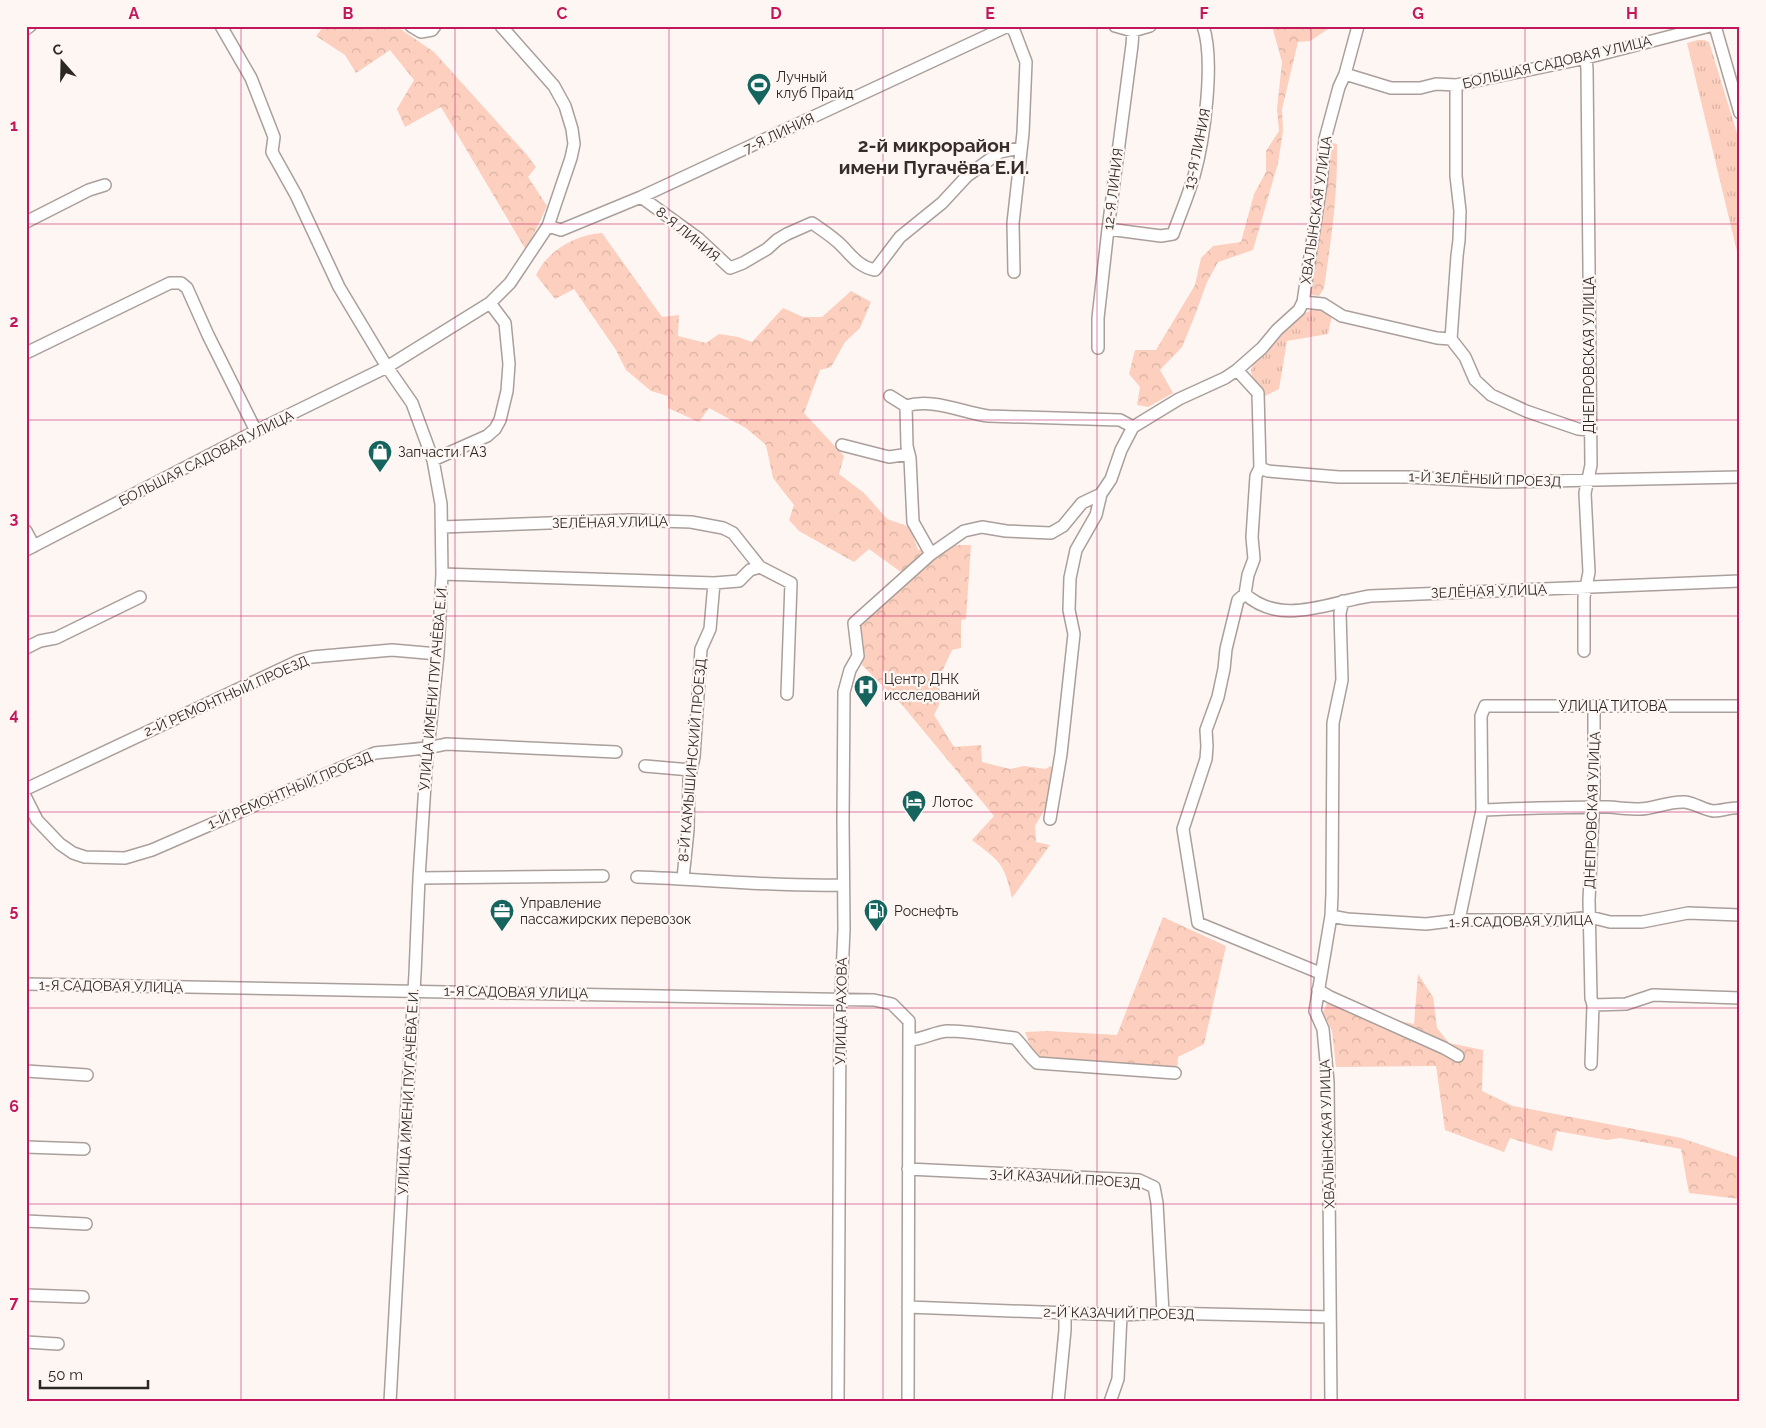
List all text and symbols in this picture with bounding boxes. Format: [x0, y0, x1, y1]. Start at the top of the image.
text: A [129, 4, 140, 23]
text: B [343, 4, 354, 23]
text: C [557, 4, 568, 23]
text: D [770, 4, 782, 23]
text: E [985, 4, 995, 23]
text: F [1199, 4, 1209, 23]
text: G [1412, 4, 1424, 23]
text: H [1626, 4, 1638, 23]
street label: БОЛЬШАЯ САДОВАЯ УЛИЦА [1461, 32, 1654, 92]
north arrow [38, 38, 88, 88]
text: С [50, 40, 65, 59]
place label: Лучный клуб Прайд [776, 69, 854, 101]
sports icon: Лучный клуб Прайд [746, 72, 772, 106]
street label: 13-Я ЛИНИЯ [1181, 107, 1213, 191]
street label: 7-Я ЛИНИЯ [741, 110, 817, 156]
text: 1 [10, 116, 18, 135]
district label: 2-й микрорайон имени Пугачёва Е.И. [839, 134, 1029, 178]
street label: ХВАЛЫНСКАЯ УЛИЦА [1298, 134, 1334, 285]
street label: 12-Я ЛИНИЯ [1100, 147, 1126, 231]
street label: 8-Я ЛИНИЯ [653, 203, 723, 265]
street label: ДНЕПРОВСКАЯ УЛИЦА [1581, 276, 1597, 434]
text: 2 [9, 312, 19, 331]
street label: БОЛЬШАЯ САДОВАЯ УЛИЦА [116, 407, 296, 509]
shop icon: Запчасти ГАЗ [367, 439, 393, 473]
place label: Запчасти ГАЗ [398, 444, 487, 460]
street label: 1-Й ЗЕЛЁНЫЙ ПРОЕЗД [1408, 466, 1562, 490]
text: 3 [10, 509, 19, 528]
street label: ЗЕЛЁНАЯ УЛИЦА [552, 511, 669, 531]
street label: ЗЕЛЁНАЯ УЛИЦА [1431, 579, 1548, 601]
street label: УЛИЦА ИМЕНИ ПУГАЧЁВА Е.И. [414, 584, 450, 792]
street label: 2-Й РЕМОНТНЫЙ ПРОЕЗД [141, 651, 311, 740]
street label: 8-Й КАМЫШИНСКИЙ ПРОЕЗД [674, 657, 709, 862]
place label: Центр ДНК исследований [884, 671, 980, 703]
hospital icon: Центр ДНК исследований [853, 674, 879, 708]
street label: УЛИЦА ТИТОВА [1559, 698, 1668, 714]
text: 4 [9, 705, 19, 724]
street label: ДНЕПРОВСКАЯ УЛИЦА [1581, 730, 1603, 889]
street label: 1-Й РЕМОНТНЫЙ ПРОЕЗД [205, 747, 375, 832]
hotel icon: Лотос [901, 789, 927, 823]
place label: Лотос [932, 794, 974, 810]
place label: Управление пассажирских перевозок [520, 895, 691, 927]
office icon: Управление пассажирских перевозок [489, 898, 515, 932]
fuel station icon: Роснефть [863, 898, 889, 932]
text: 5 [10, 901, 19, 920]
place label: Роснефть [894, 903, 959, 919]
street label: 1-Я САДОВАЯ УЛИЦА [1449, 912, 1594, 930]
street label: УЛИЦА РАХОВА [832, 956, 850, 1065]
street label: 1-Я САДОВАЯ УЛИЦА [39, 977, 184, 995]
street label: 1-Я САДОВАЯ УЛИЦА [444, 983, 589, 1001]
street label: УЛИЦА ИМЕНИ ПУГАЧЁВА Е.И. [393, 988, 421, 1195]
street label: ХВАЛЫНСКАЯ УЛИЦА [1316, 1059, 1338, 1209]
text: 6 [9, 1097, 19, 1116]
street label: 3-Й КАЗАЧИЙ ПРОЕЗД [989, 1164, 1141, 1191]
text: 7 [10, 1293, 19, 1312]
street label: 2-Й КАЗАЧИЙ ПРОЕЗД [1043, 1303, 1195, 1322]
scale bar [40, 1358, 148, 1390]
text: 50 m [48, 1366, 83, 1384]

